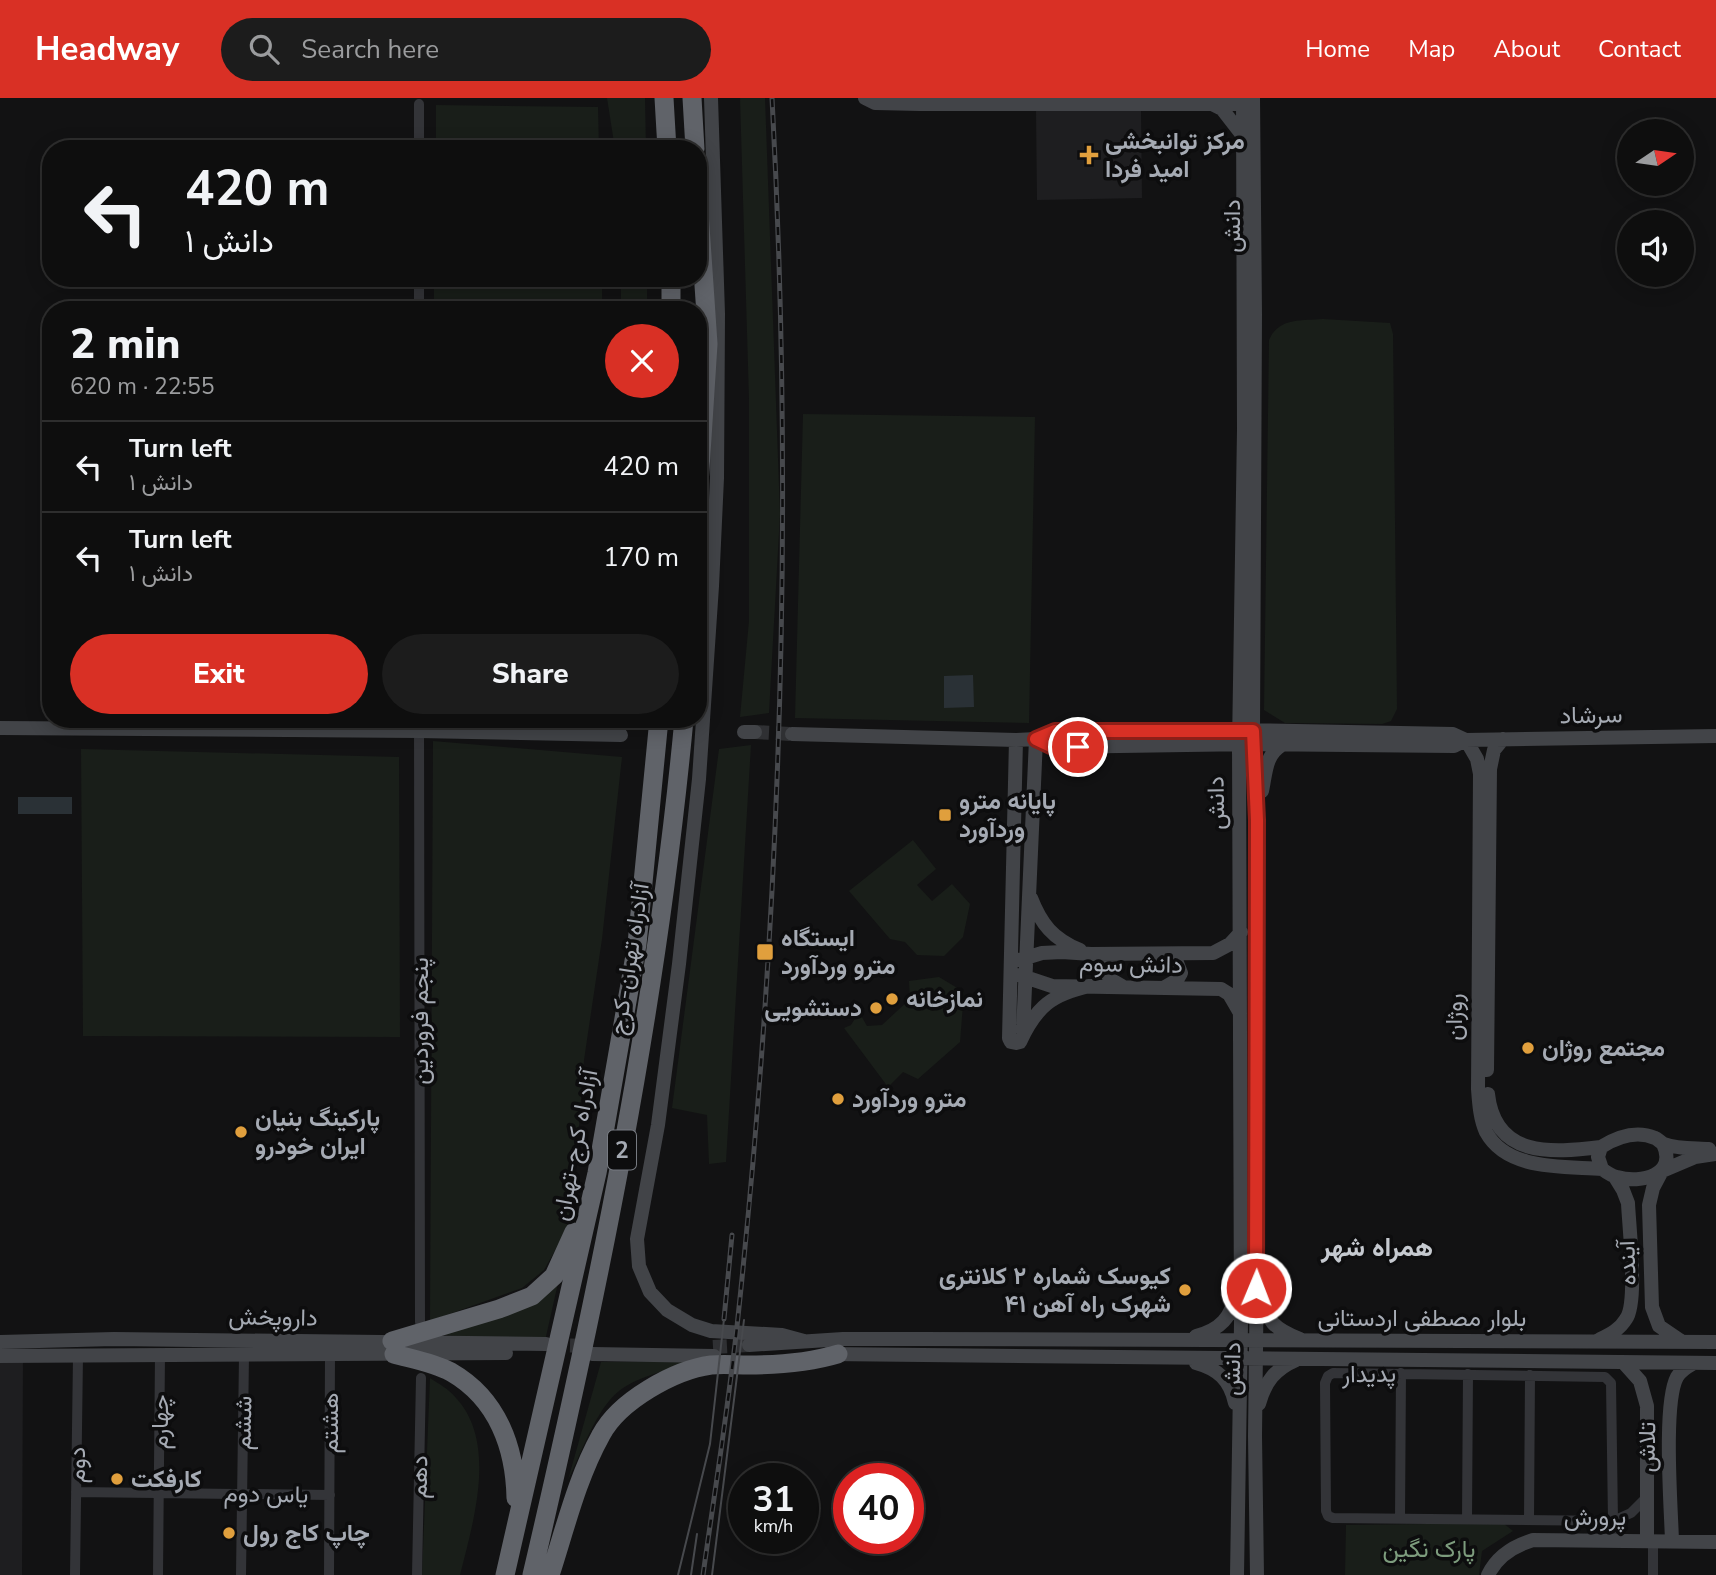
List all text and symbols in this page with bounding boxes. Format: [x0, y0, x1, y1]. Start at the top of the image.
search box [221, 18, 711, 81]
text: Headway [35, 27, 179, 72]
icon: search [245, 30, 283, 68]
text: Search here [301, 32, 439, 67]
text: Home [1305, 33, 1370, 65]
text: Map [1408, 33, 1455, 65]
text: About [1493, 33, 1560, 65]
text: Contact [1598, 33, 1681, 65]
north arrow [1617, 119, 1694, 196]
map controls [1617, 119, 1694, 287]
place label: مرکز توانبخشی امید فردا [1105, 125, 1245, 185]
marker: مرکز توانبخشی امید فردا [1079, 145, 1099, 165]
text: 420 m [185, 155, 329, 222]
icon: left [70, 168, 161, 259]
street label: دانش [1216, 199, 1248, 253]
button: sound [1617, 210, 1694, 287]
text: دانش ۱ [185, 220, 274, 263]
text: 2 min [70, 316, 180, 373]
button: close [605, 324, 679, 398]
text: 620 m · 22:55 [70, 371, 215, 402]
text: Turn left [129, 431, 232, 466]
icon: left [70, 448, 108, 486]
text: 420 m [603, 449, 679, 484]
text: دانش ۱ [129, 467, 193, 498]
text: Turn left [129, 522, 232, 557]
icon: left [70, 539, 108, 577]
text: 170 m [603, 540, 679, 575]
text: دانش ۱ [129, 558, 193, 589]
button: Exit [70, 634, 368, 714]
button: Share [382, 634, 679, 714]
street label: سرشاد [1559, 698, 1623, 732]
pin [1048, 717, 1108, 777]
icon: arrive [1059, 728, 1097, 766]
street label: دانش [1200, 776, 1232, 830]
place label: پایانه مترو وردآورد [959, 785, 1056, 845]
marker: پایانه مترو وردآورد [937, 807, 953, 823]
street label: آزادراه تهران-کرج [601, 878, 657, 1037]
place label: ایستگاه مترو وردآورد [781, 922, 896, 982]
marker: ایستگاه مترو وردآورد [755, 942, 775, 962]
street label: دانش سوم [1079, 947, 1183, 981]
street label: پنجم فروردین [404, 957, 436, 1085]
place label: نمازخانه [906, 983, 983, 1015]
marker: نمازخانه [884, 991, 900, 1007]
place label: دستشویی [764, 992, 862, 1024]
street label: روژان [1438, 993, 1470, 1041]
marker: دستشویی [868, 1000, 884, 1016]
place label: مجتمع روژان [1542, 1032, 1665, 1065]
marker: مجتمع روژان [1520, 1040, 1536, 1056]
street label: آزادراه کرج-تهران [545, 1064, 606, 1223]
place label: مترو وردآورد [852, 1083, 967, 1115]
marker: مترو وردآورد [830, 1091, 846, 1107]
place label: پارکینگ بنیان ایران خودرو [255, 1102, 380, 1162]
marker: پارکینگ بنیان ایران خودرو [233, 1124, 249, 1140]
road number: 2 [608, 1130, 636, 1170]
district label: همراه شهر [1320, 1230, 1433, 1265]
street label: آینده [1610, 1237, 1644, 1286]
position arrow [1219, 1251, 1293, 1325]
place label: کیوسک شماره ۲ کلانتری ۴۱ شهرک راه آهن [939, 1260, 1171, 1320]
marker: کیوسک شماره ۲ کلانتری ۴۱ شهرک راه آهن [1177, 1282, 1193, 1298]
street label: داروپخش [228, 1300, 318, 1334]
street label: بلوار مصطفی اردستانی [1318, 1302, 1526, 1334]
street label: دانش [1216, 1342, 1248, 1396]
street label: پدیدار [1341, 1358, 1396, 1390]
street label: هشتم [314, 1393, 346, 1453]
street label: چهارم [144, 1395, 176, 1449]
street label: ششم [227, 1396, 259, 1450]
street label: تلاش [1631, 1421, 1663, 1473]
street label: دوم [61, 1447, 93, 1483]
street label: دهم [403, 1455, 435, 1499]
place label: کارفکت [131, 1463, 202, 1495]
speed limit sign: 40 [833, 1463, 924, 1554]
marker: کارفکت [109, 1471, 125, 1487]
text: 31 [752, 1476, 795, 1523]
street label: یاس دوم [223, 1477, 309, 1511]
street label: پرورش [1564, 1501, 1626, 1533]
text: km/h [754, 1514, 793, 1538]
place label: چاپ کاج رول [243, 1517, 370, 1549]
marker: چاپ کاج رول [221, 1525, 237, 1541]
park label: پارک نگین [1383, 1533, 1475, 1565]

